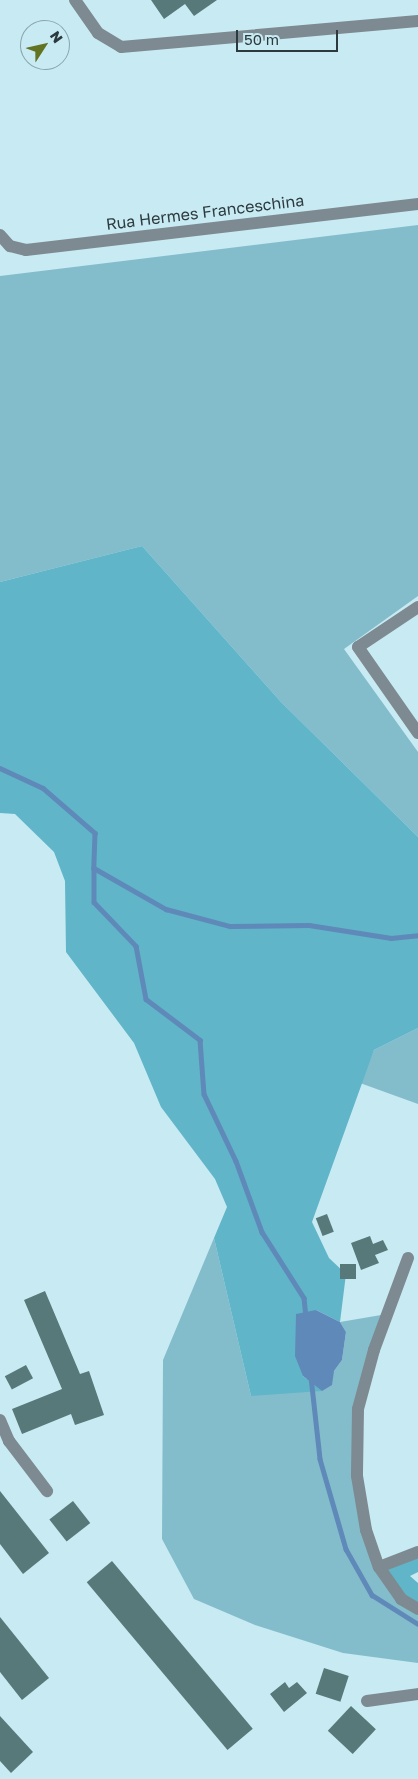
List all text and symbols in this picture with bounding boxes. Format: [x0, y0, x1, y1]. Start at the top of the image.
north arrow [20, 20, 70, 70]
scale bar [238, 20, 340, 52]
text: N [47, 27, 67, 46]
text: 50 m [244, 30, 279, 48]
street label: Rua Hermes Franceschina [105, 190, 305, 234]

